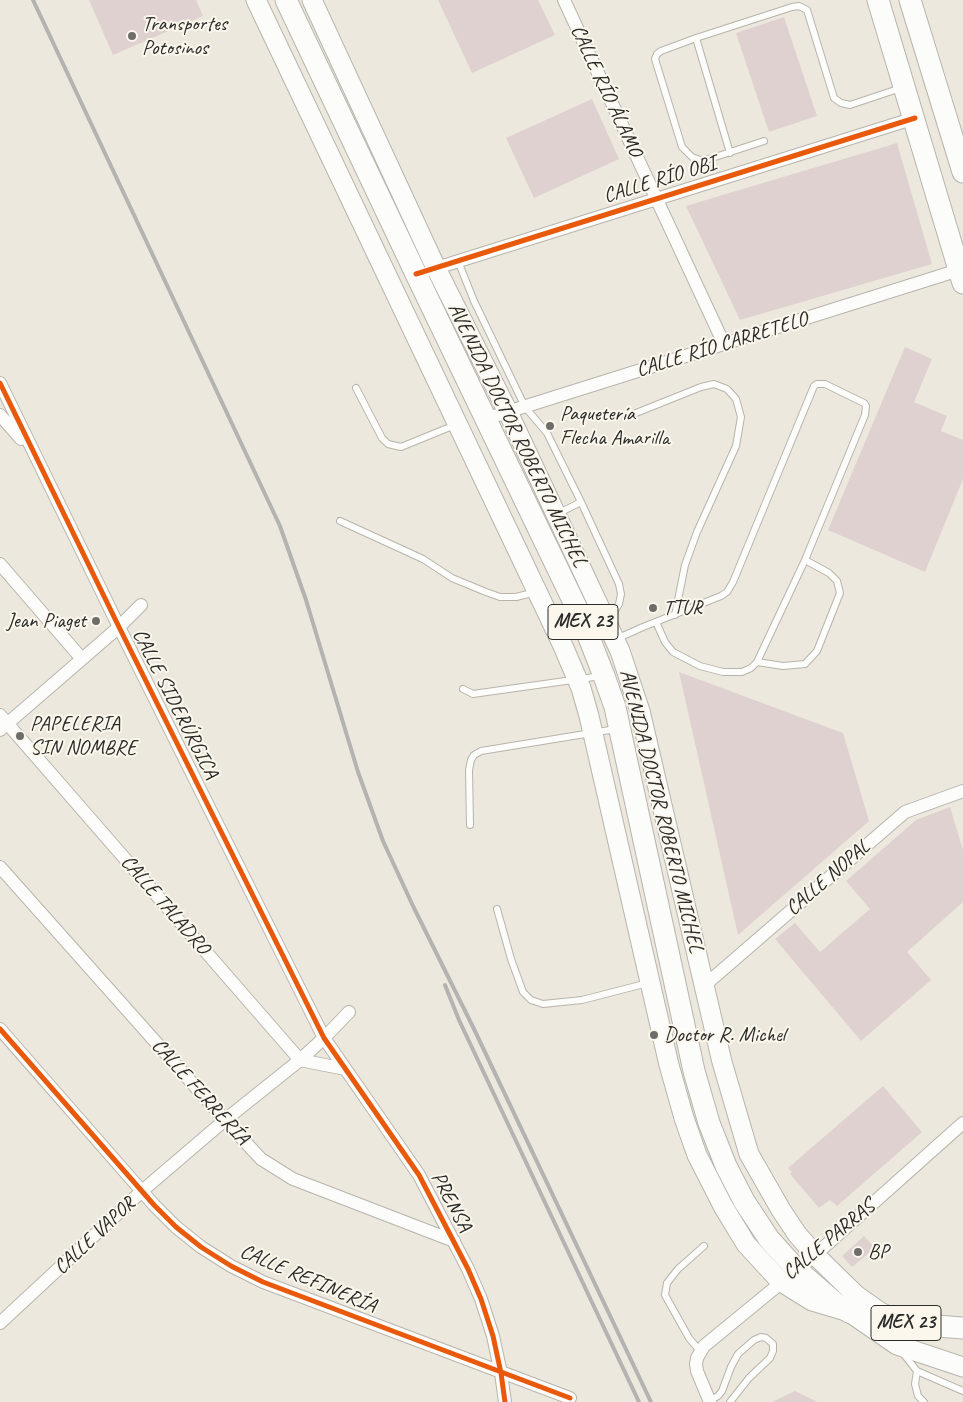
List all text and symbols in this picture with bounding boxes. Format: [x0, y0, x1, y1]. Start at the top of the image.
place label: Transportes Potosinos [142, 11, 227, 61]
street label: CALLE RÍO ÁLAMO [564, 21, 648, 161]
marker: Transportes Potosinos [126, 30, 138, 42]
street label: CALLE RÍO OBI [601, 151, 719, 209]
street label: AVENIDA DOCTOR ROBERTO MICHEL [442, 299, 592, 571]
street label: CALLE RÍO CARRETELO [633, 307, 811, 383]
place label: Paquetería Flecha Amarilla [560, 401, 669, 451]
marker: Paquetería Flecha Amarilla [544, 420, 556, 432]
place label: TTUR [663, 595, 702, 621]
marker: TTUR [647, 602, 659, 614]
road number: MEX 23 [548, 604, 618, 640]
place label: Jean Piaget [6, 608, 86, 634]
marker: Jean Piaget [90, 615, 102, 627]
street label: CALLE SIDERÚRGICA [126, 625, 224, 783]
street label: AVENIDA DOCTOR ROBERTO MICHEL [614, 667, 708, 955]
place label: PAPELERIA SIN NOMBRE [30, 711, 137, 761]
marker: PAPELERIA SIN NOMBRE [14, 730, 26, 742]
street label: CALLE NOPAL [781, 835, 875, 921]
street label: CALLE TALADRO [115, 850, 215, 960]
place label: Doctor R. Michel [664, 1022, 785, 1048]
marker: Doctor R. Michel [648, 1029, 660, 1041]
street label: CALLE FERRERÍA [146, 1034, 254, 1150]
street label: PRENSA [425, 1168, 477, 1236]
street label: CALLE VAPOR [49, 1192, 141, 1280]
street label: CALLE PARRAS [778, 1194, 880, 1286]
street label: CALLE REFINERÍA [236, 1239, 380, 1319]
place label: BP [868, 1239, 889, 1265]
marker: BP [852, 1246, 864, 1258]
road number: MEX 23 [871, 1306, 941, 1340]

